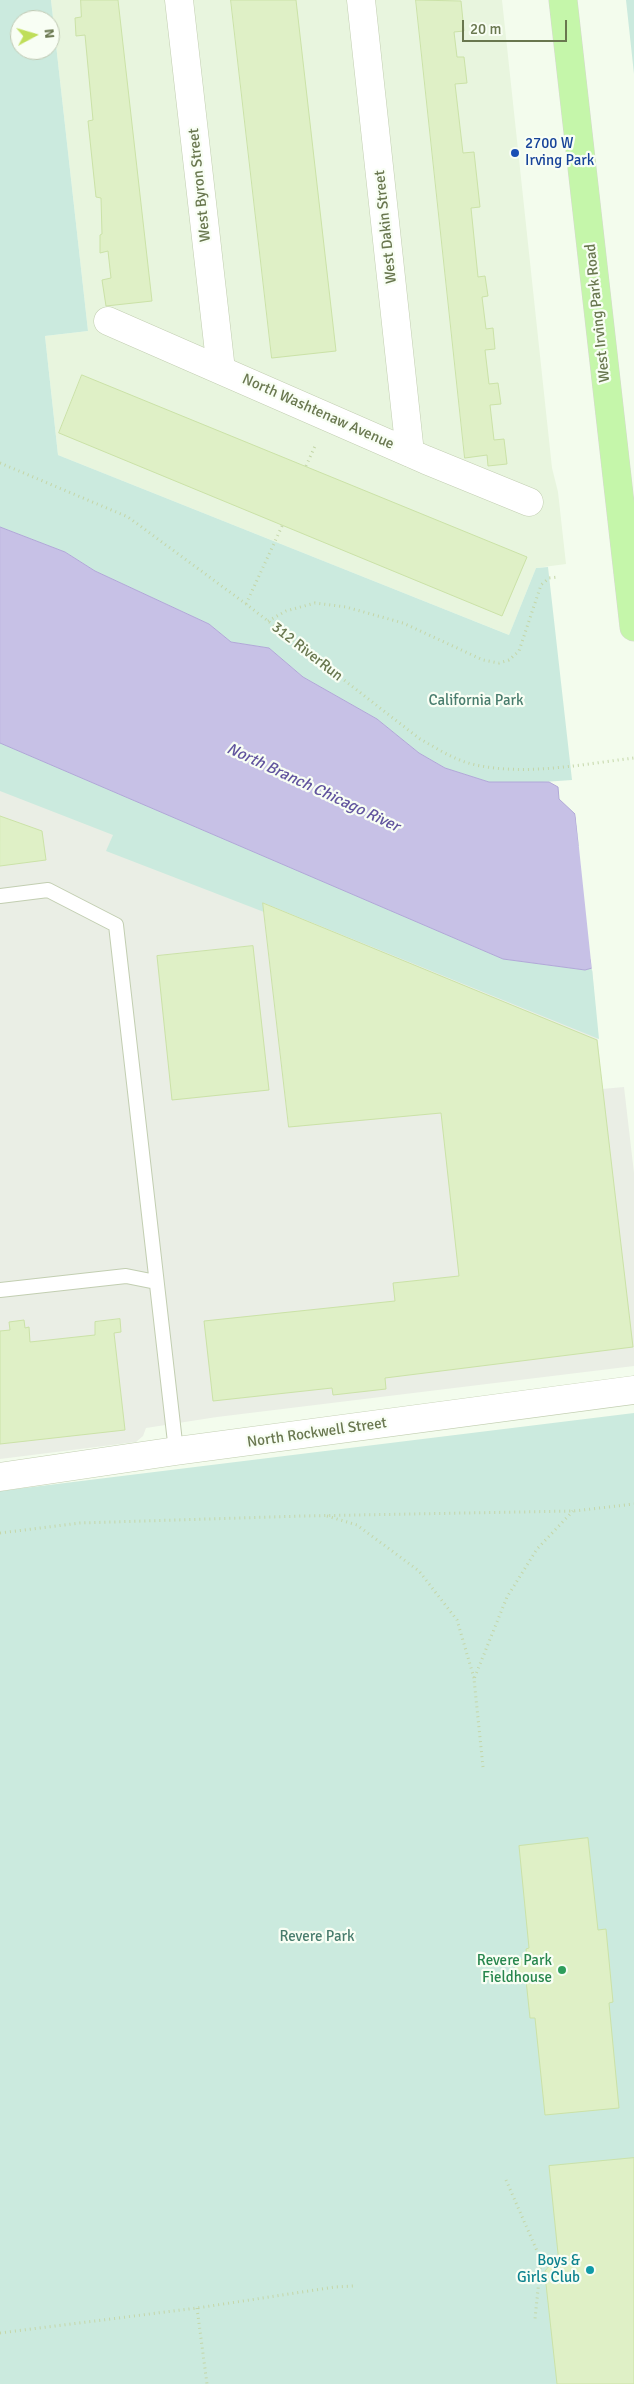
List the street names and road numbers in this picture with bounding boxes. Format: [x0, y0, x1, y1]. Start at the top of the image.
street label: West Byron Street [185, 127, 215, 243]
street label: West Dakin Street [371, 169, 401, 285]
street label: West Irving Park Road [582, 243, 614, 383]
street label: North Washtenaw Avenue [239, 370, 397, 454]
street label: 312 RiverRun [268, 619, 346, 685]
street label: North Rockwell Street [246, 1414, 388, 1452]

